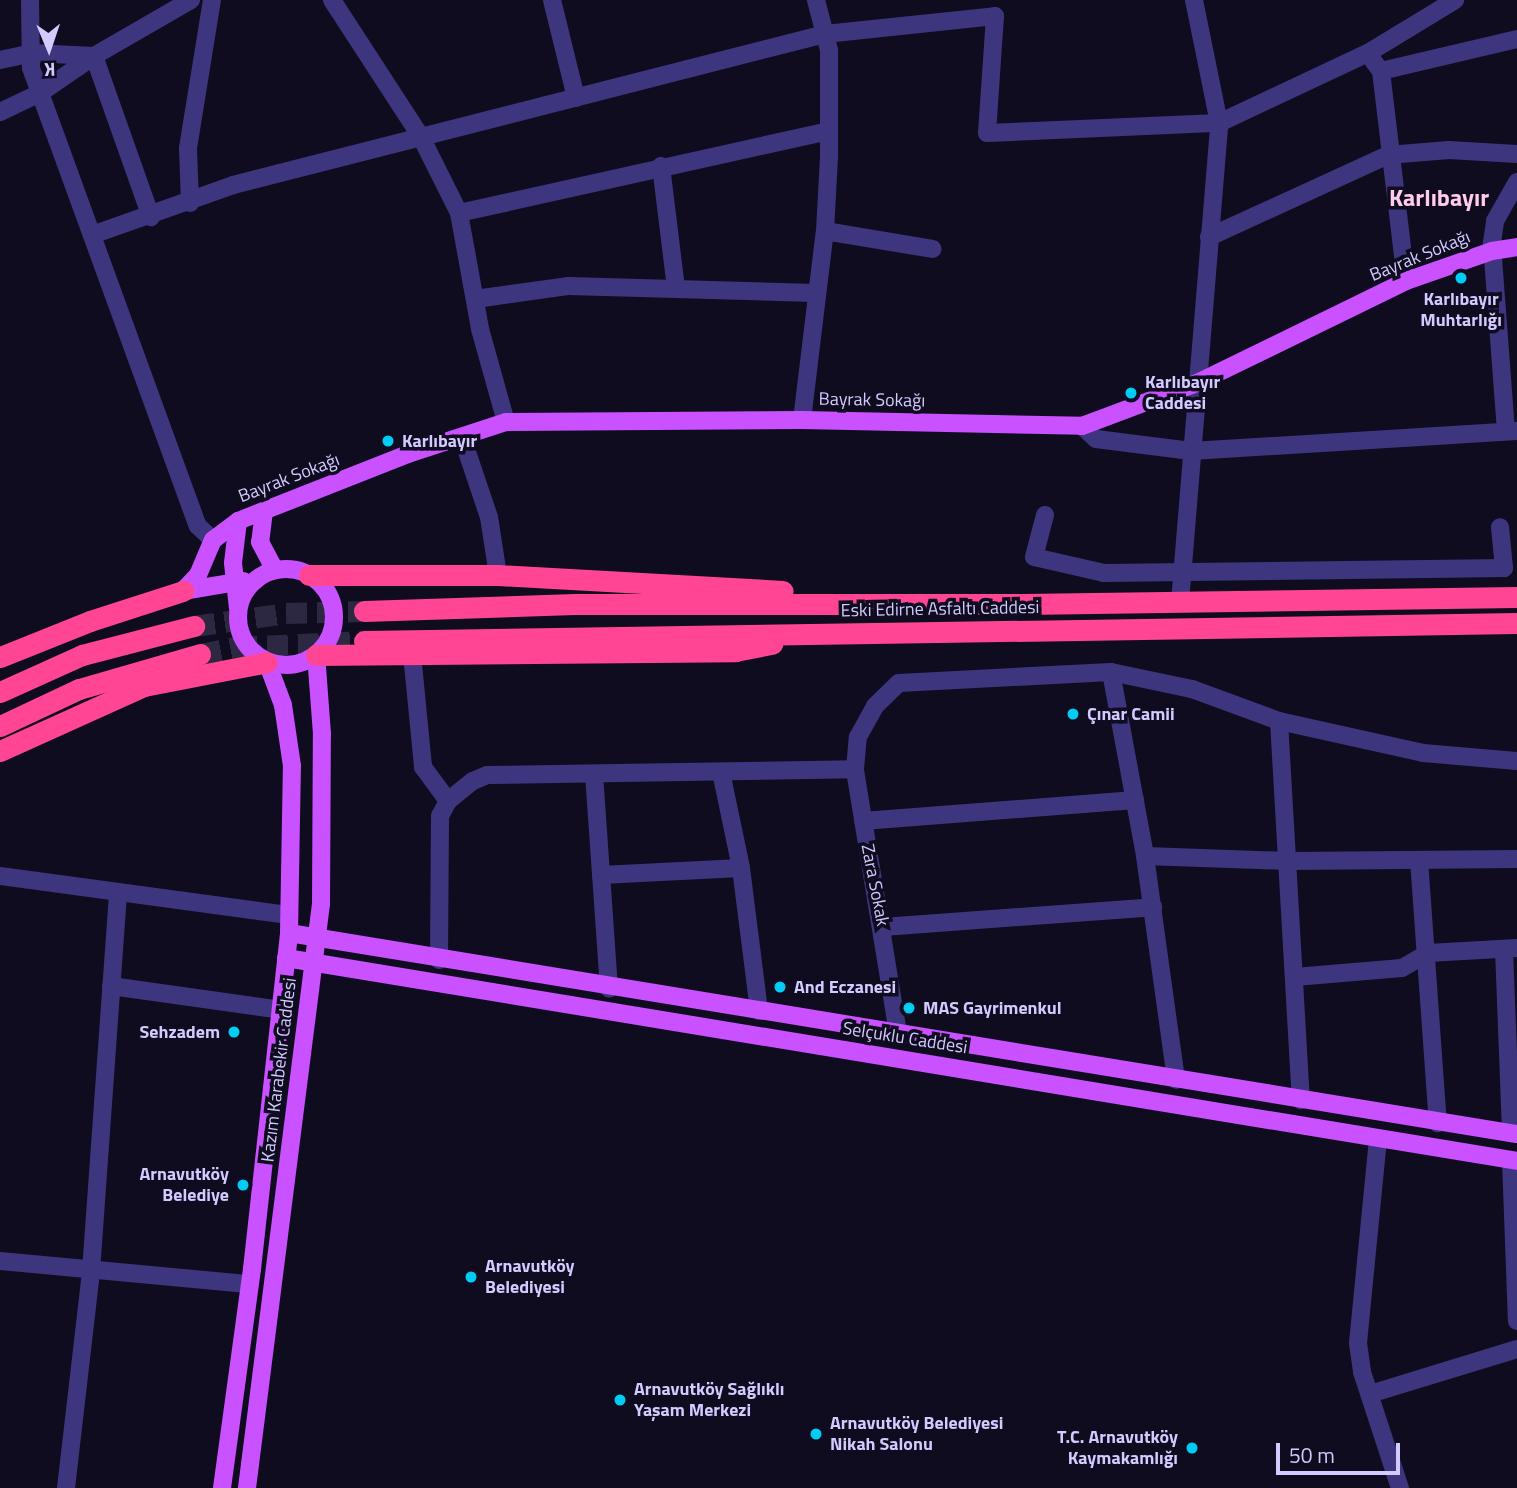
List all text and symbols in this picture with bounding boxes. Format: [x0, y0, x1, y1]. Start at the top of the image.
north arrow [14, 14, 84, 84]
text: K [44, 56, 56, 85]
district label: Karlıbayır [1389, 184, 1489, 212]
street label: Bayrak Sokağı [1367, 226, 1473, 286]
marker: Karlıbayır Muhtarlığı [1453, 270, 1469, 286]
place label: Karlıbayır Muhtarlığı [1420, 289, 1502, 332]
place label: Karlıbayır Caddesi [1145, 372, 1220, 414]
marker: Karlıbayır Caddesi [1123, 385, 1139, 401]
street label: Bayrak Sokağı [819, 388, 925, 412]
place label: Karlıbayır [402, 430, 477, 452]
marker: Karlıbayır [380, 433, 396, 449]
street label: Bayrak Sokağı [235, 449, 343, 507]
street label: Eski Edirne Asfaltı Caddesi [840, 596, 1040, 622]
place label: Çınar Camii [1087, 703, 1175, 725]
marker: Çınar Camii [1065, 706, 1081, 722]
street label: Zara Sokak [856, 842, 894, 928]
place label: And Eczanesi [794, 976, 896, 998]
street label: Kazım Karabekir Caddesi [257, 977, 301, 1163]
marker: And Eczanesi [772, 979, 788, 995]
place label: MAS Gayrimenkul [923, 997, 1062, 1019]
marker: MAS Gayrimenkul [901, 1000, 917, 1016]
street label: Selçuklu Caddesi [841, 1017, 969, 1059]
place label: Sehzadem [140, 1021, 220, 1043]
marker: Sehzadem [226, 1024, 242, 1040]
place label: Arnavutköy Belediye [139, 1164, 229, 1206]
marker: Arnavutköy Belediye [235, 1177, 251, 1193]
place label: Arnavutköy Belediyesi [485, 1256, 575, 1298]
marker: Arnavutköy Belediyesi [463, 1269, 479, 1285]
place label: Arnavutköy Sağlıklı Yaşam Merkezi [634, 1379, 784, 1422]
marker: Arnavutköy Sağlıklı Yaşam Merkezi [612, 1392, 628, 1408]
place label: Arnavutköy Belediyesi Nikah Salonu [830, 1413, 1003, 1456]
marker: Arnavutköy Belediyesi Nikah Salonu [808, 1426, 824, 1442]
place label: T.C. Arnavutköy Kaymakamlığı [1057, 1427, 1178, 1470]
scale bar [1279, 1428, 1403, 1472]
text: 50 m [1289, 1439, 1335, 1471]
marker: T.C. Arnavutköy Kaymakamlığı [1184, 1440, 1200, 1456]

